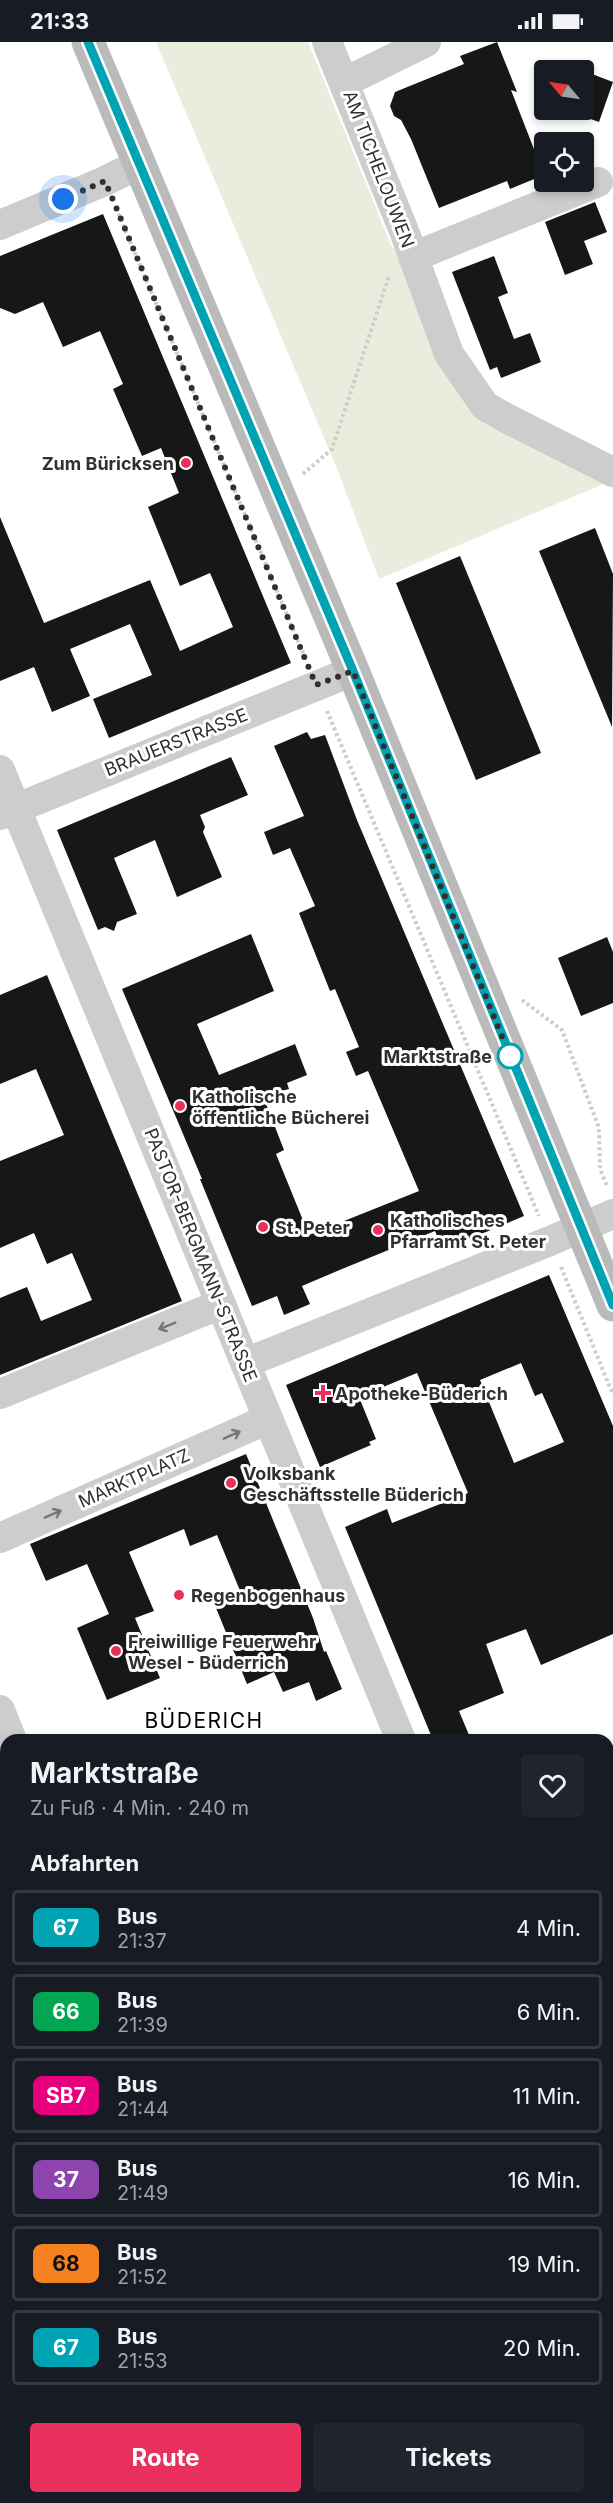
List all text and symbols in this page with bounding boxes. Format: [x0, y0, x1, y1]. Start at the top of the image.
text: 21:33 [30, 8, 89, 34]
north arrow [534, 60, 594, 120]
map controls [534, 60, 594, 192]
street label: AM TICHELOUWEN [339, 88, 419, 250]
button: locate [534, 132, 594, 192]
your location [48, 184, 78, 214]
place label: Zum Büricksen [42, 453, 174, 474]
marker: Zum Büricksen [179, 456, 193, 470]
street label: BRAUERSTRASSE [101, 704, 251, 780]
marker: Marktstraße [497, 1043, 523, 1069]
place label: Marktstraße [384, 1046, 492, 1067]
place label: Katholische öffentliche Bücherei [192, 1086, 369, 1128]
marker: Katholische öffentliche Bücherei [173, 1099, 187, 1113]
street label: PASTOR-BERGMANN-STRASSE [140, 1125, 262, 1385]
place label: Katholisches Pfarramt St. Peter [390, 1210, 546, 1252]
place label: St. Peter [275, 1217, 350, 1238]
marker: St. Peter [256, 1220, 270, 1234]
marker: Katholisches Pfarramt St. Peter [371, 1223, 385, 1237]
one-way arrow [159, 1321, 177, 1332]
place label: Apotheke-Büderich [335, 1383, 508, 1404]
marker: Apotheke-Büderich [316, 1386, 330, 1400]
one-way arrow [222, 1429, 240, 1440]
street label: MARKTPLATZ [75, 1444, 193, 1512]
place label: Volksbank Geschäftsstelle Büderich [243, 1463, 464, 1505]
marker: Volksbank Geschäftsstelle Büderich [224, 1476, 238, 1490]
one-way arrow [44, 1508, 62, 1520]
place label: Regenbogenhaus [191, 1585, 345, 1606]
marker: Regenbogenhaus [172, 1588, 186, 1602]
place label: Freiwillige Feuerwehr Wesel - Büderrich [128, 1631, 316, 1673]
marker: Freiwillige Feuerwehr Wesel - Büderrich [109, 1644, 123, 1658]
district label: BÜDERICH [144, 1707, 264, 1733]
button: heart [521, 1754, 584, 1817]
text: Marktstraße [30, 1756, 199, 1790]
text: Zu Fuß · 4 Min. · 240 m [30, 1796, 249, 1820]
text: Abfahrten [30, 1850, 139, 1876]
text: Bus [117, 1903, 158, 1929]
text: 67 [53, 1915, 79, 1940]
text: 4 Min. [516, 1915, 581, 1941]
text: 21:37 [117, 1929, 167, 1953]
text: Bus [117, 1987, 158, 2013]
text: 66 [52, 1999, 80, 2024]
text: 6 Min. [517, 1999, 581, 2025]
text: 21:39 [117, 2013, 168, 2037]
text: Bus [117, 2071, 158, 2097]
text: SB7 [46, 2083, 86, 2108]
text: 11 Min. [512, 2083, 581, 2109]
text: 21:44 [117, 2097, 169, 2121]
text: Bus [117, 2155, 158, 2181]
text: 37 [53, 2167, 79, 2192]
text: 16 Min. [508, 2167, 581, 2193]
text: 21:49 [117, 2181, 168, 2205]
text: Bus [117, 2239, 158, 2265]
text: 68 [52, 2251, 80, 2276]
text: 19 Min. [508, 2251, 581, 2277]
text: 21:52 [117, 2265, 167, 2289]
text: Bus [117, 2323, 158, 2349]
text: 67 [53, 2335, 79, 2360]
text: 20 Min. [503, 2335, 581, 2361]
text: 21:53 [117, 2349, 168, 2373]
button: Route [30, 2423, 301, 2492]
button: Tickets [313, 2423, 584, 2492]

